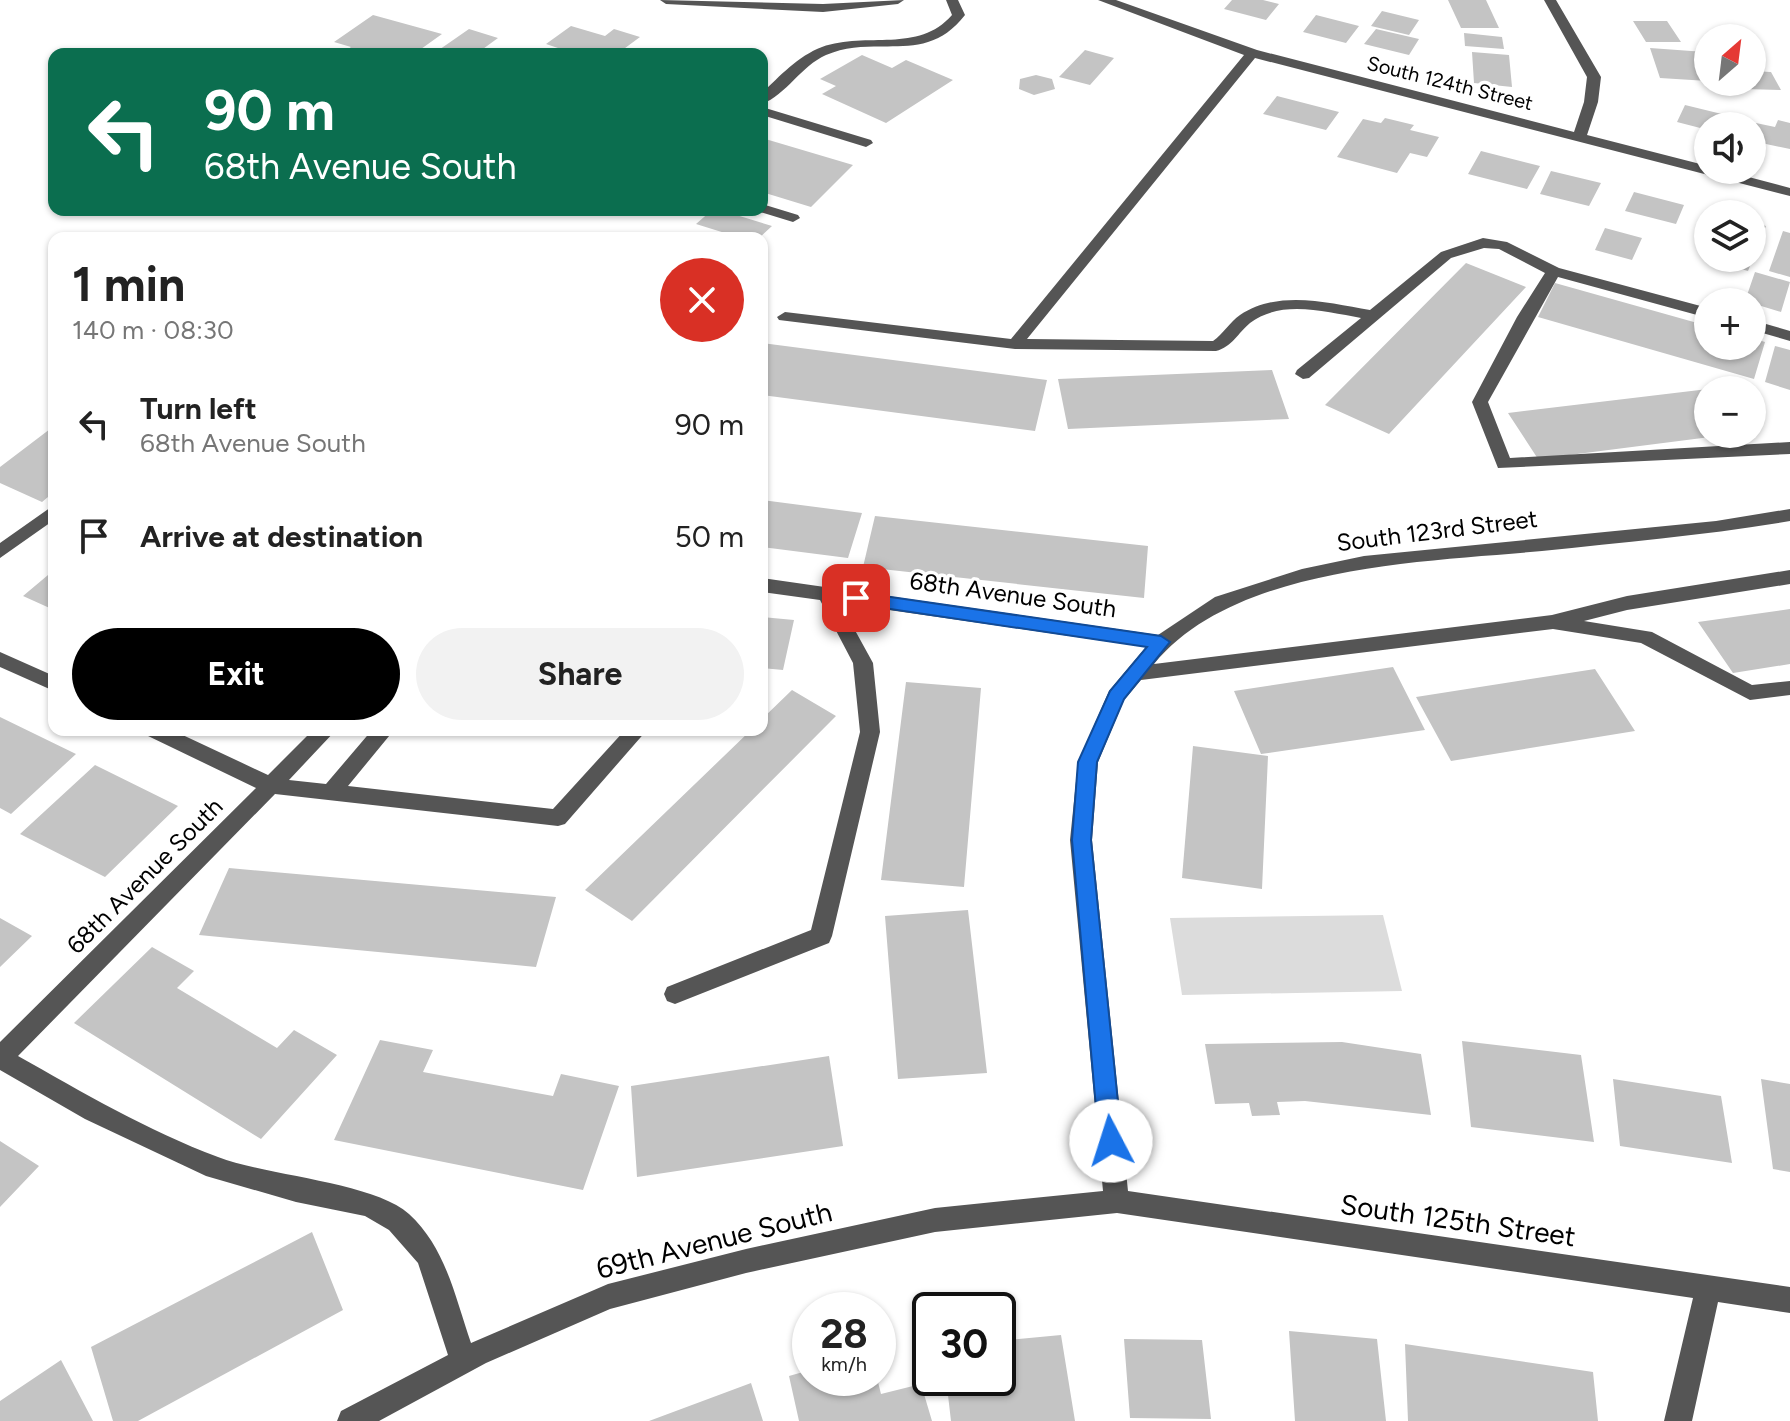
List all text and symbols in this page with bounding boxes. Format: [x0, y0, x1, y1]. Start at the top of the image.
north arrow [1694, 24, 1766, 96]
map controls [1694, 24, 1766, 448]
street label: South 124th Street [1365, 51, 1535, 115]
text: 90 m [204, 77, 335, 144]
icon: left [72, 80, 176, 184]
button: sound [1694, 112, 1766, 184]
text: 68th Avenue South [204, 145, 516, 188]
button: layers [1694, 200, 1766, 272]
text: 1 min [72, 255, 185, 313]
button: close [660, 258, 744, 342]
button: + [1694, 288, 1766, 360]
text: 140 m · 08:30 [72, 314, 234, 346]
button: − [1694, 376, 1766, 448]
text: Turn left [140, 390, 257, 427]
icon: left [72, 402, 116, 446]
text: 90 m [675, 406, 744, 443]
text: 68th Avenue South [140, 427, 366, 459]
street label: South 123rd Street [1335, 504, 1539, 557]
icon: arrive [72, 514, 116, 558]
text: Arrive at destination [140, 518, 423, 555]
text: 50 m [675, 518, 744, 555]
pin [822, 564, 890, 632]
street label: 68th Avenue South [908, 566, 1118, 623]
icon: arrive [834, 576, 878, 620]
button: Exit [72, 628, 400, 720]
button: Share [416, 628, 744, 720]
street label: 68th Avenue South [61, 792, 229, 960]
position arrow [1069, 1099, 1153, 1183]
street label: South 125th Street [1338, 1187, 1578, 1253]
street label: 69th Avenue South [593, 1194, 835, 1286]
speed limit sign: 30 [912, 1292, 1016, 1396]
text: 28 [820, 1310, 868, 1358]
text: km/h [821, 1352, 867, 1376]

